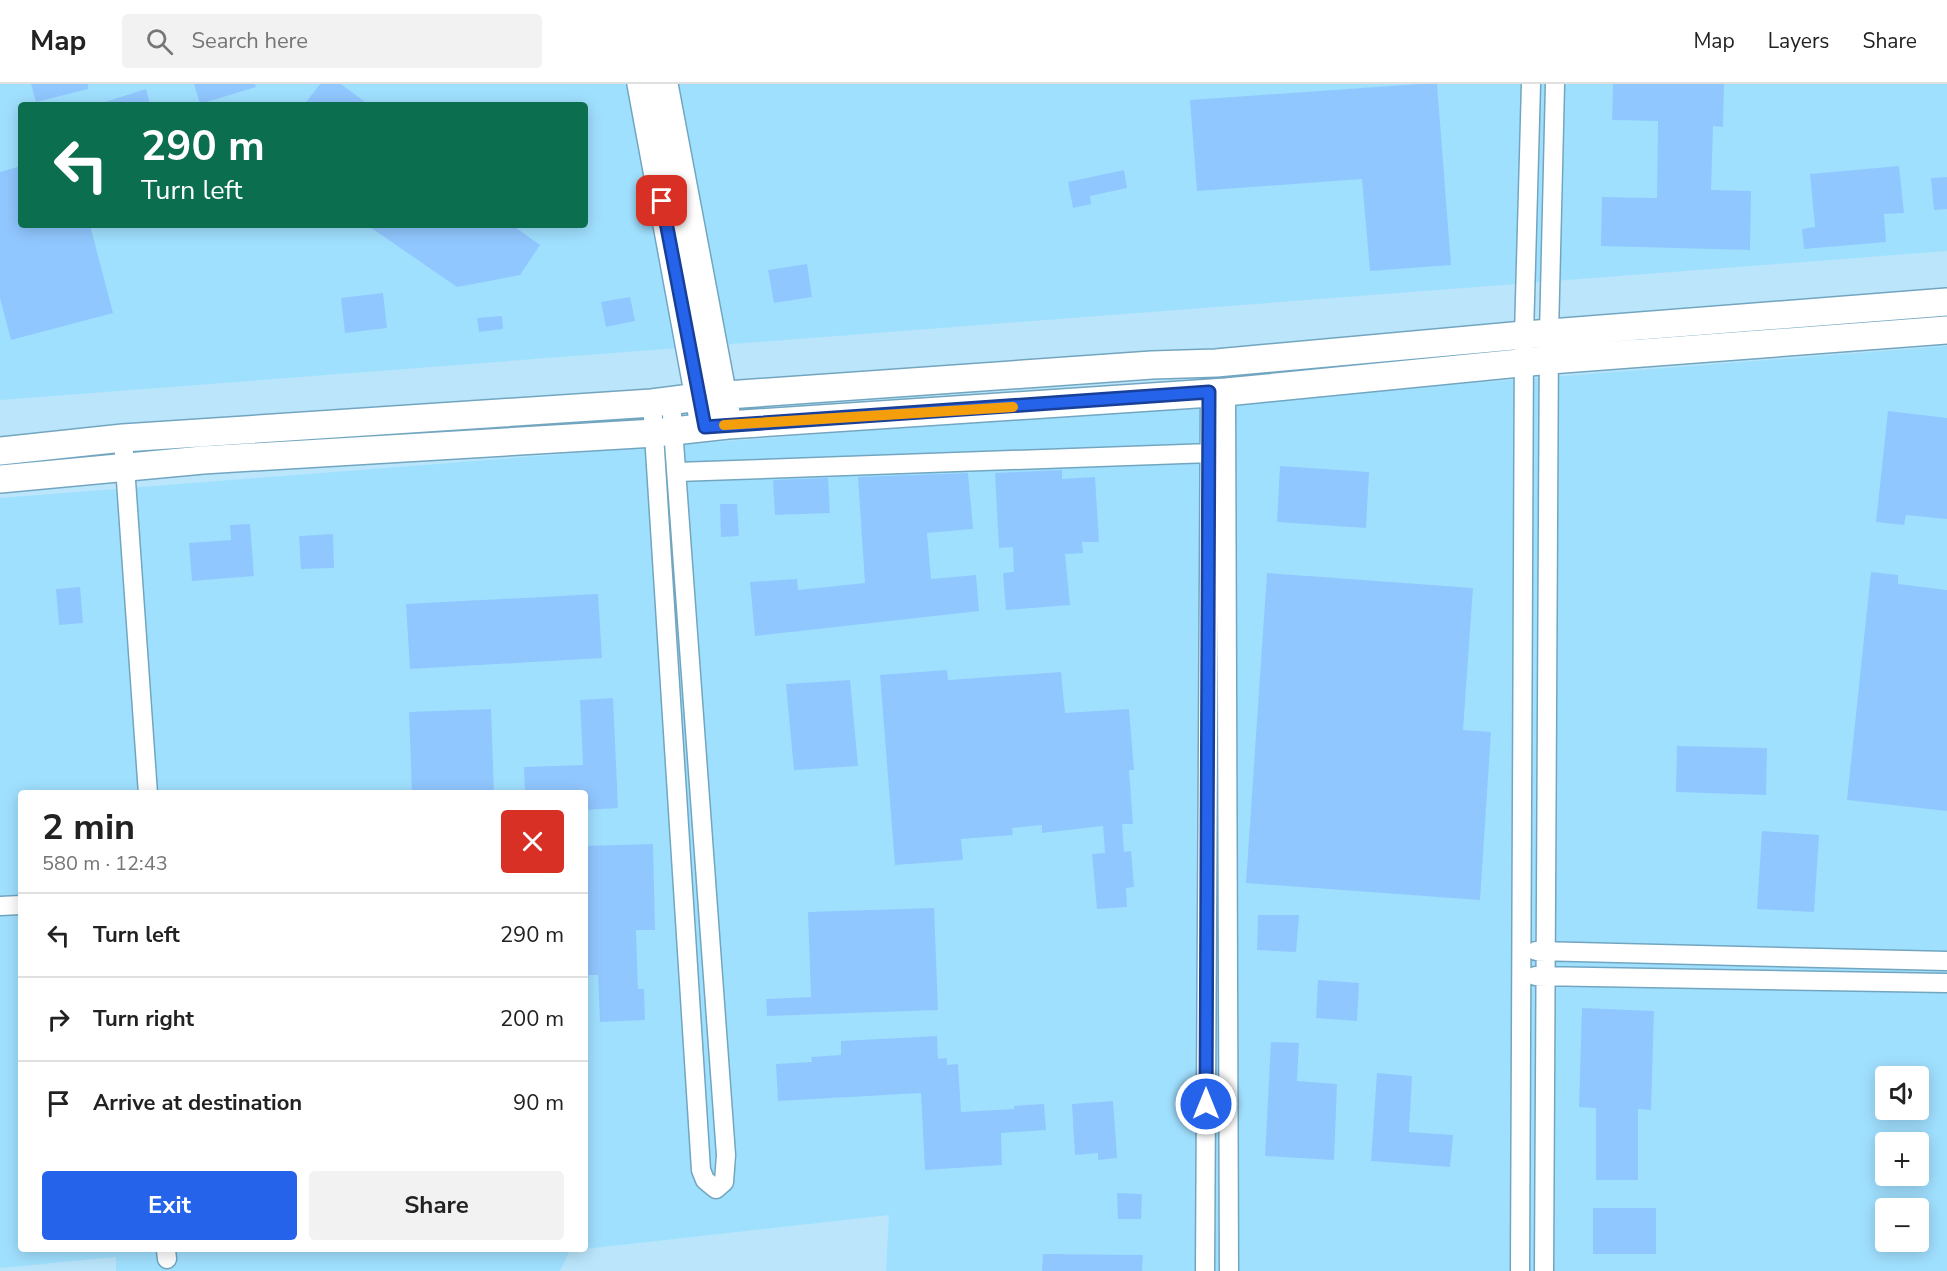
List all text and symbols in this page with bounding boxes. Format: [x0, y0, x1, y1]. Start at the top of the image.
search box [122, 14, 542, 68]
text: Map [30, 22, 86, 60]
icon: search [143, 25, 176, 58]
text: Search here [191, 26, 308, 56]
text: Map [1693, 27, 1735, 55]
text: Layers [1768, 27, 1829, 55]
text: Share [1862, 27, 1917, 55]
text: 290 m [141, 118, 265, 175]
icon: left [42, 126, 120, 204]
text: Turn left [141, 172, 242, 209]
pin [636, 175, 687, 226]
icon: arrive [645, 184, 678, 217]
text: 2 min [42, 803, 135, 852]
button: close [501, 810, 564, 873]
text: 580 m · 12:43 [42, 850, 168, 877]
icon: left [42, 919, 75, 952]
text: Turn left [93, 920, 180, 950]
text: 290 m [500, 920, 564, 950]
icon: right [42, 1003, 75, 1036]
text: Turn right [93, 1004, 194, 1034]
text: 200 m [500, 1004, 564, 1034]
map controls [1875, 1066, 1929, 1252]
button: sound [1875, 1066, 1929, 1120]
position arrow [1174, 1072, 1238, 1136]
icon: arrive [42, 1087, 75, 1120]
text: Arrive at destination [93, 1088, 302, 1118]
text: 90 m [513, 1088, 564, 1118]
button: + [1875, 1132, 1929, 1186]
button: Exit [42, 1171, 297, 1240]
button: Share [309, 1171, 564, 1240]
button: − [1875, 1198, 1929, 1252]

